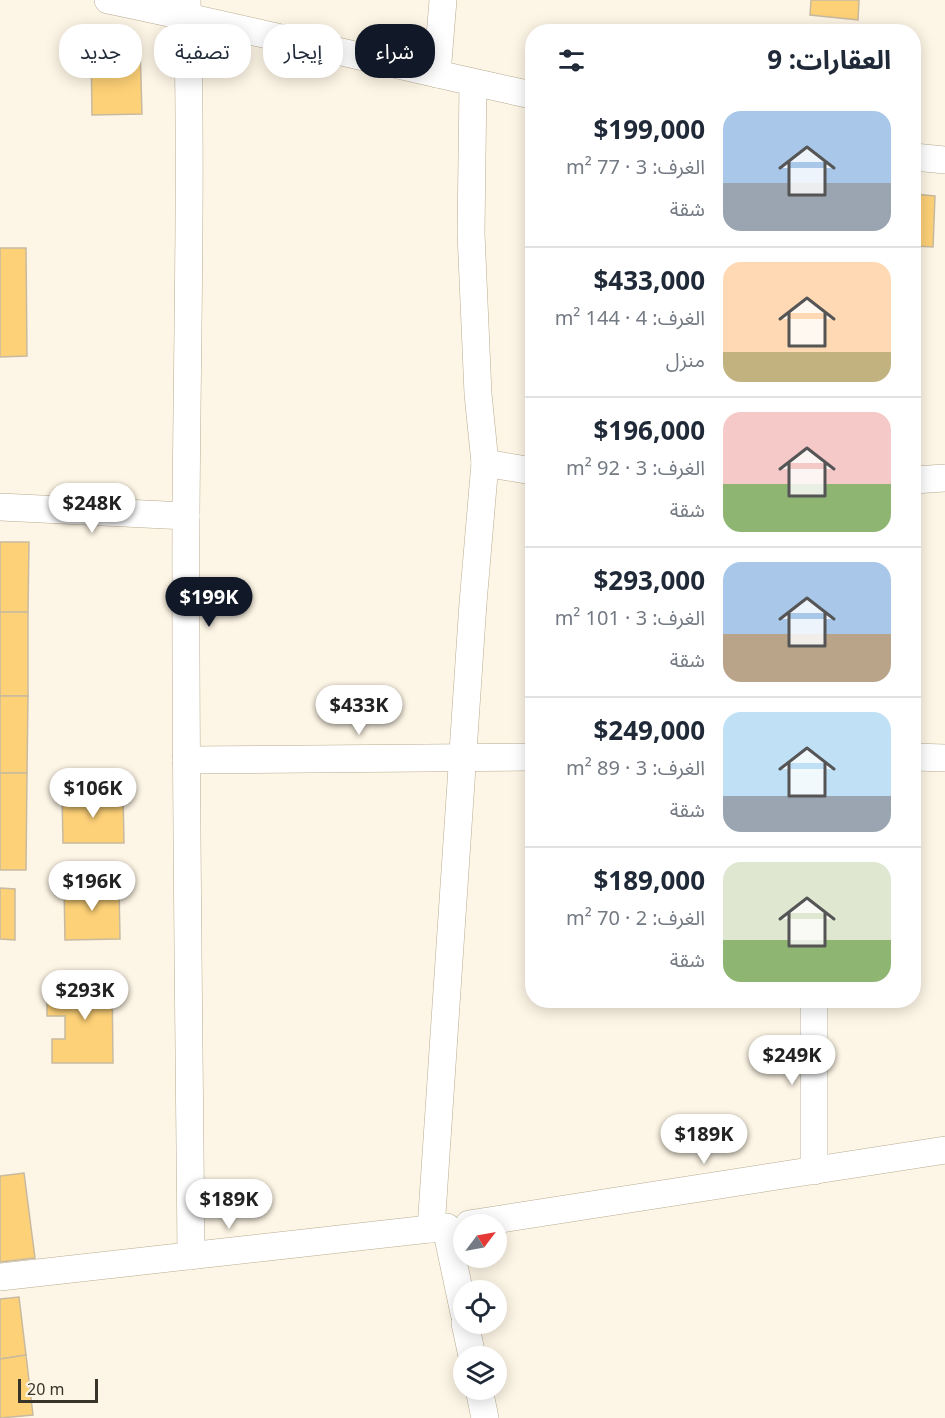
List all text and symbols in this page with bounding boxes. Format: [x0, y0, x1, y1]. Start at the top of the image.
chip: جديد [59, 24, 142, 78]
chip: تصفية [154, 24, 251, 78]
chip: إيجار [263, 24, 343, 78]
chip: شراء [355, 24, 435, 78]
text: العقارات: 9 [767, 41, 891, 77]
icon: filters [555, 44, 588, 77]
text: $199,000 [593, 111, 705, 147]
icon: home [771, 135, 843, 207]
text: الغرف: 3 · 77 m² [566, 153, 705, 180]
text: شقة [670, 195, 705, 222]
text: $433,000 [593, 262, 705, 298]
icon: home [771, 286, 843, 358]
text: الغرف: 4 · 144 m² [555, 304, 705, 331]
text: منزل [666, 346, 705, 373]
text: $196,000 [593, 412, 705, 448]
icon: home [771, 436, 843, 508]
text: الغرف: 3 · 92 m² [566, 454, 705, 481]
pin: $248K [50, 483, 134, 534]
text: $248K [62, 489, 122, 516]
text: شقة [670, 496, 705, 523]
text: $293,000 [593, 562, 705, 598]
pin: $199K [167, 577, 251, 628]
text: $199K [179, 583, 239, 610]
icon: home [771, 586, 843, 658]
text: الغرف: 3 · 101 m² [555, 604, 705, 631]
text: شقة [670, 646, 705, 673]
pin: $433K [317, 685, 401, 736]
text: $433K [329, 691, 389, 718]
text: $249,000 [593, 712, 705, 748]
icon: home [771, 736, 843, 808]
text: الغرف: 3 · 89 m² [566, 754, 705, 781]
pin: $106K [51, 768, 135, 819]
text: $106K [63, 774, 123, 801]
text: شقة [670, 796, 705, 823]
pin: $196K [50, 861, 134, 912]
text: $189,000 [593, 862, 705, 898]
text: $196K [62, 867, 122, 894]
icon: home [771, 886, 843, 958]
text: الغرف: 2 · 70 m² [566, 904, 705, 931]
text: شقة [670, 946, 705, 973]
pin: $293K [43, 970, 127, 1021]
text: $293K [55, 976, 115, 1003]
pin: $249K [750, 1035, 834, 1086]
text: $249K [762, 1041, 822, 1068]
pin: $189K [662, 1114, 746, 1165]
text: $189K [674, 1120, 734, 1147]
pin: $189K [187, 1179, 271, 1230]
text: $189K [199, 1185, 259, 1212]
north arrow [453, 1214, 507, 1268]
map controls [453, 1214, 507, 1400]
button: locate [453, 1280, 507, 1334]
button: layers [453, 1346, 507, 1400]
scale bar [18, 1376, 98, 1404]
text: 20 m [27, 1378, 64, 1400]

